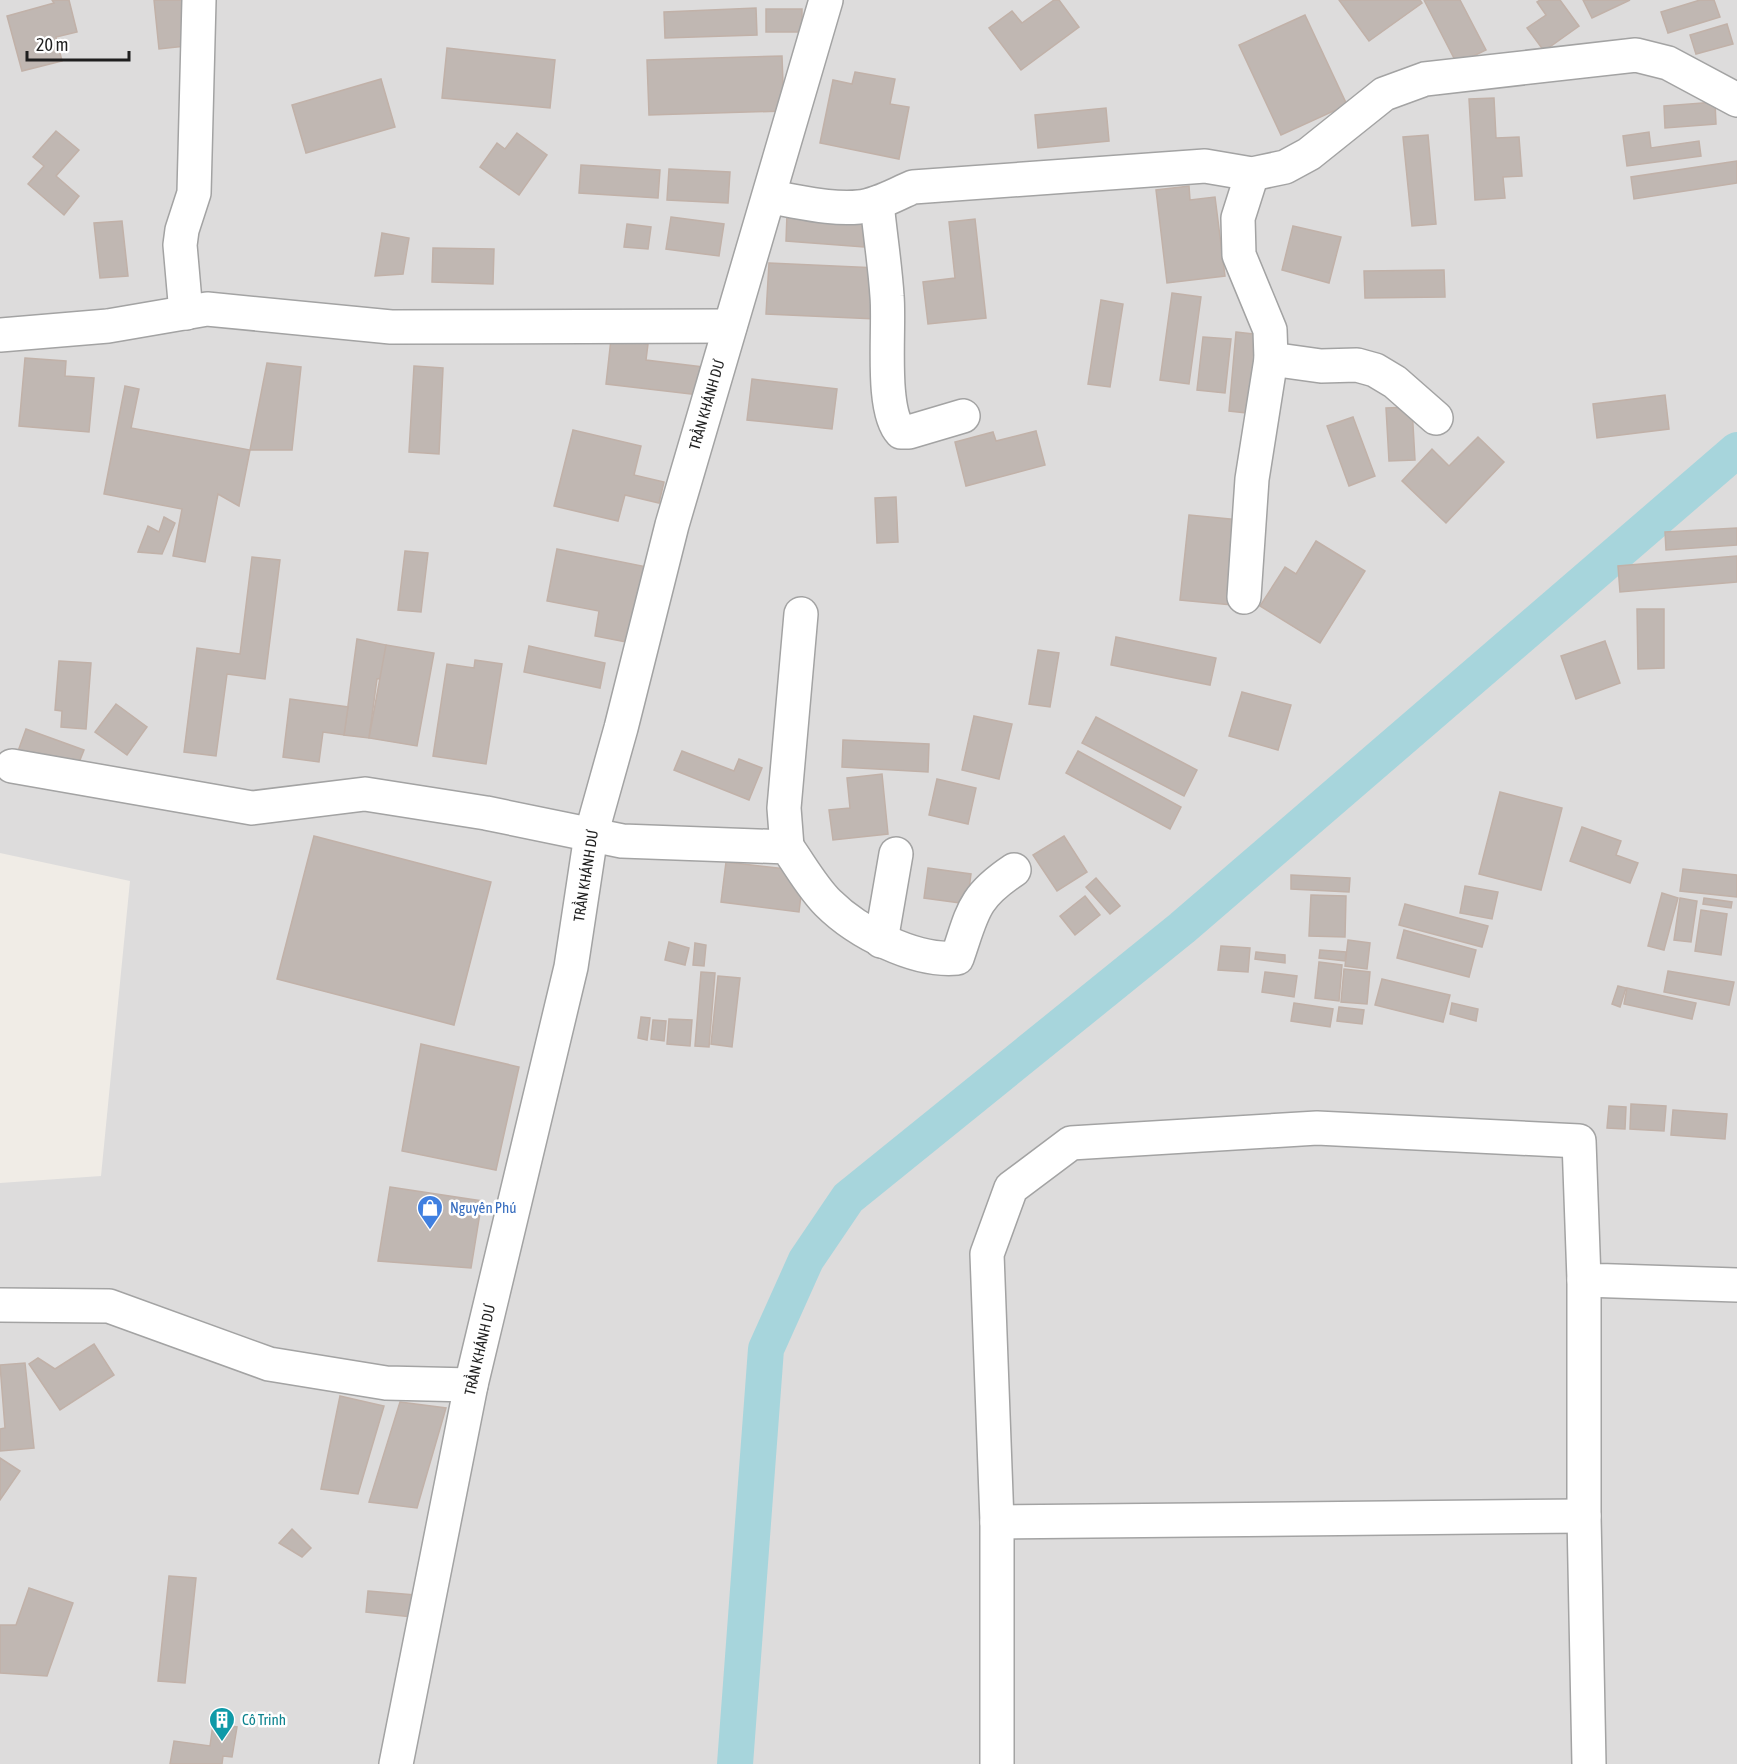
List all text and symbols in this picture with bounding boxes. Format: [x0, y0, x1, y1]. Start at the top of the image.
scale bar [27, 24, 129, 62]
text: 20 m [36, 34, 68, 55]
street label: TRẦN KHÁNH DƯ [685, 358, 727, 452]
street label: TRẦN KHÁNH DƯ [569, 829, 601, 923]
shop icon: Nguyên Phú [415, 1193, 445, 1231]
place label: Nguyên Phú [450, 1199, 517, 1216]
street label: TRẦN KHÁNH DƯ [460, 1302, 498, 1397]
building icon: Cô Trinh [207, 1705, 237, 1743]
place label: Cô Trinh [242, 1711, 286, 1728]

